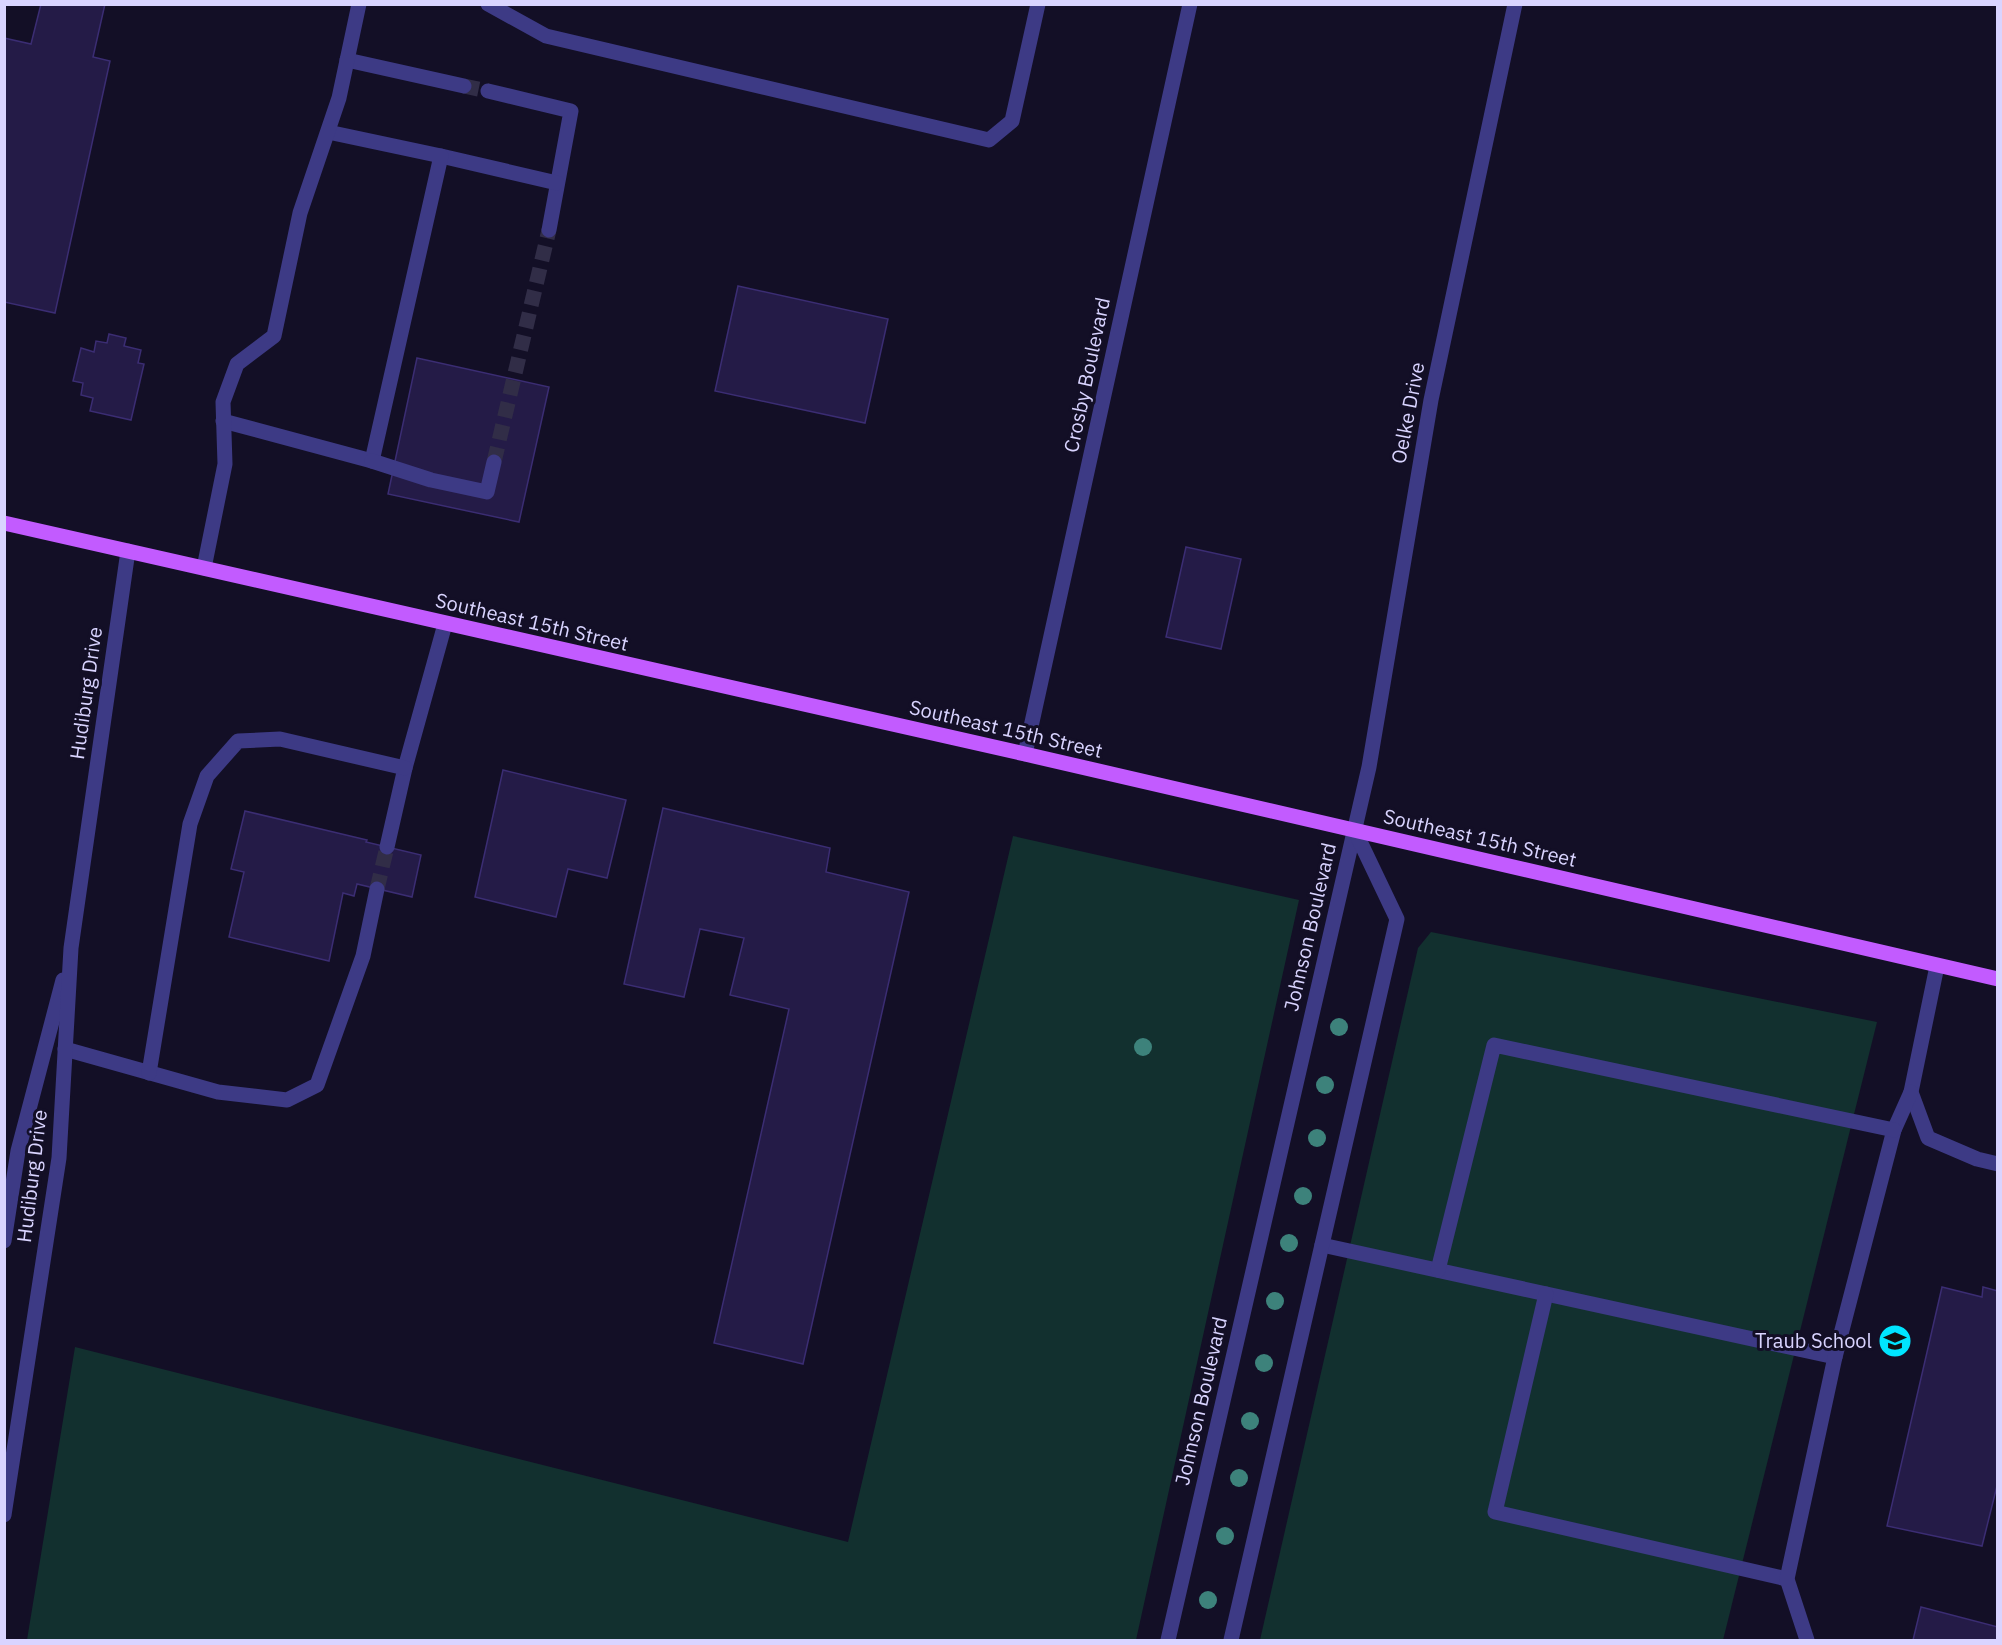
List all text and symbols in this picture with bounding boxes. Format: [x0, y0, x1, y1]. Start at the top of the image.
street label: Crosby Boulevard [1057, 295, 1116, 455]
street label: Oelke Drive [1384, 360, 1431, 466]
street label: Southeast 15th Street [433, 586, 631, 657]
street label: Hudiburg Drive [63, 625, 108, 761]
street label: Southeast 15th Street [907, 693, 1105, 764]
street label: Southeast 15th Street [1381, 802, 1579, 873]
street label: Johnson Boulevard [1277, 840, 1342, 1014]
street label: Hudiburg Drive [10, 1108, 53, 1244]
street label: Johnson Boulevard [1168, 1314, 1233, 1488]
school or university icon: Traub School [1877, 1323, 1913, 1359]
place label: Traub School [1755, 1327, 1872, 1354]

